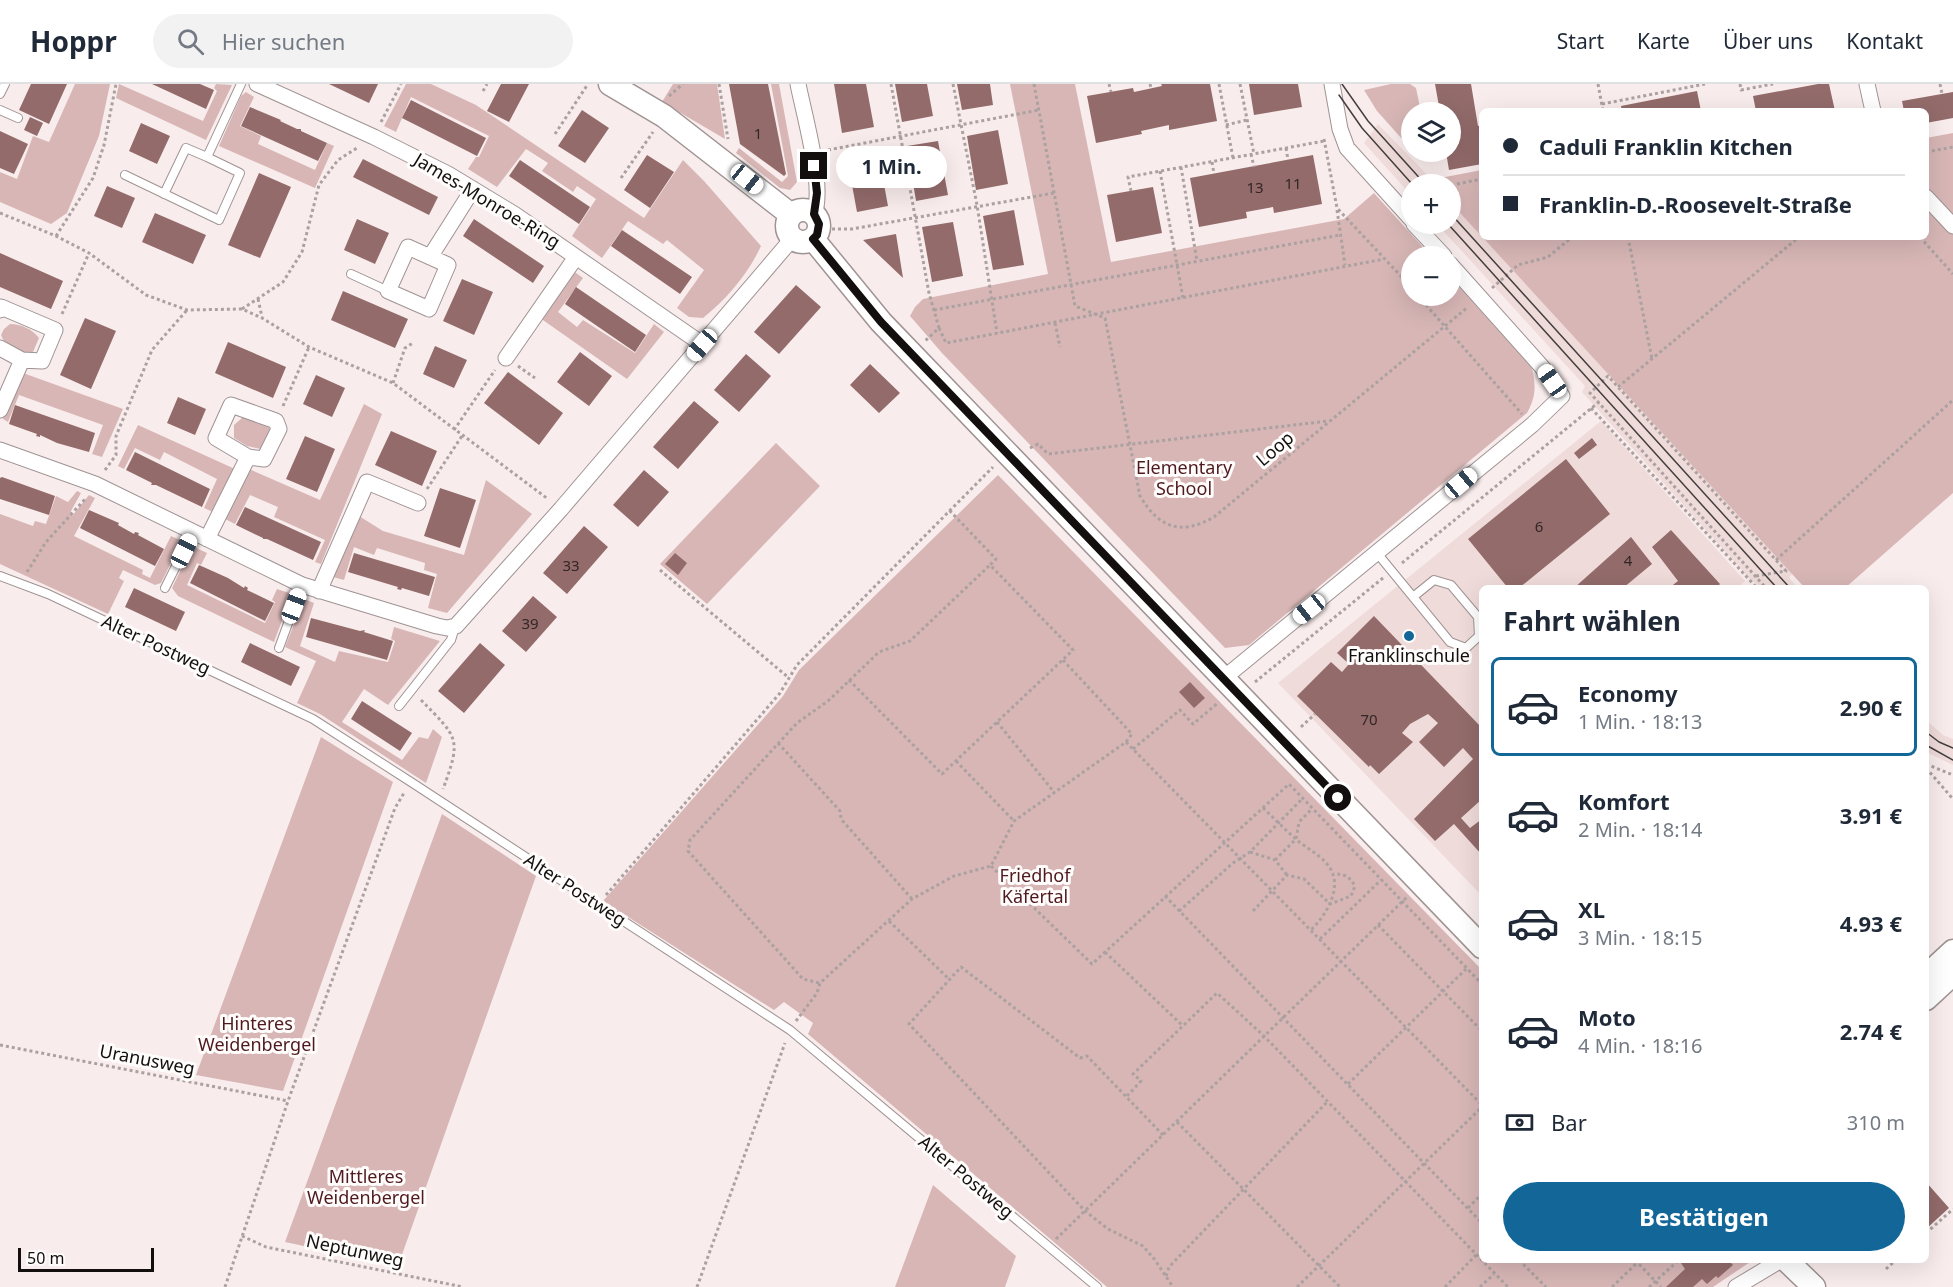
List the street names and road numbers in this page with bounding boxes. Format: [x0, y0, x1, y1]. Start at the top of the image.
street label: James-Monroe-Ring [408, 146, 565, 253]
street label: Loop [1250, 425, 1298, 471]
street label: Alter Postweg [98, 608, 215, 680]
street label: Alter Postweg [520, 847, 631, 931]
street label: Uranusweg [97, 1038, 197, 1080]
street label: Alter Postweg [914, 1129, 1019, 1223]
street label: Neptunweg [304, 1228, 406, 1272]

